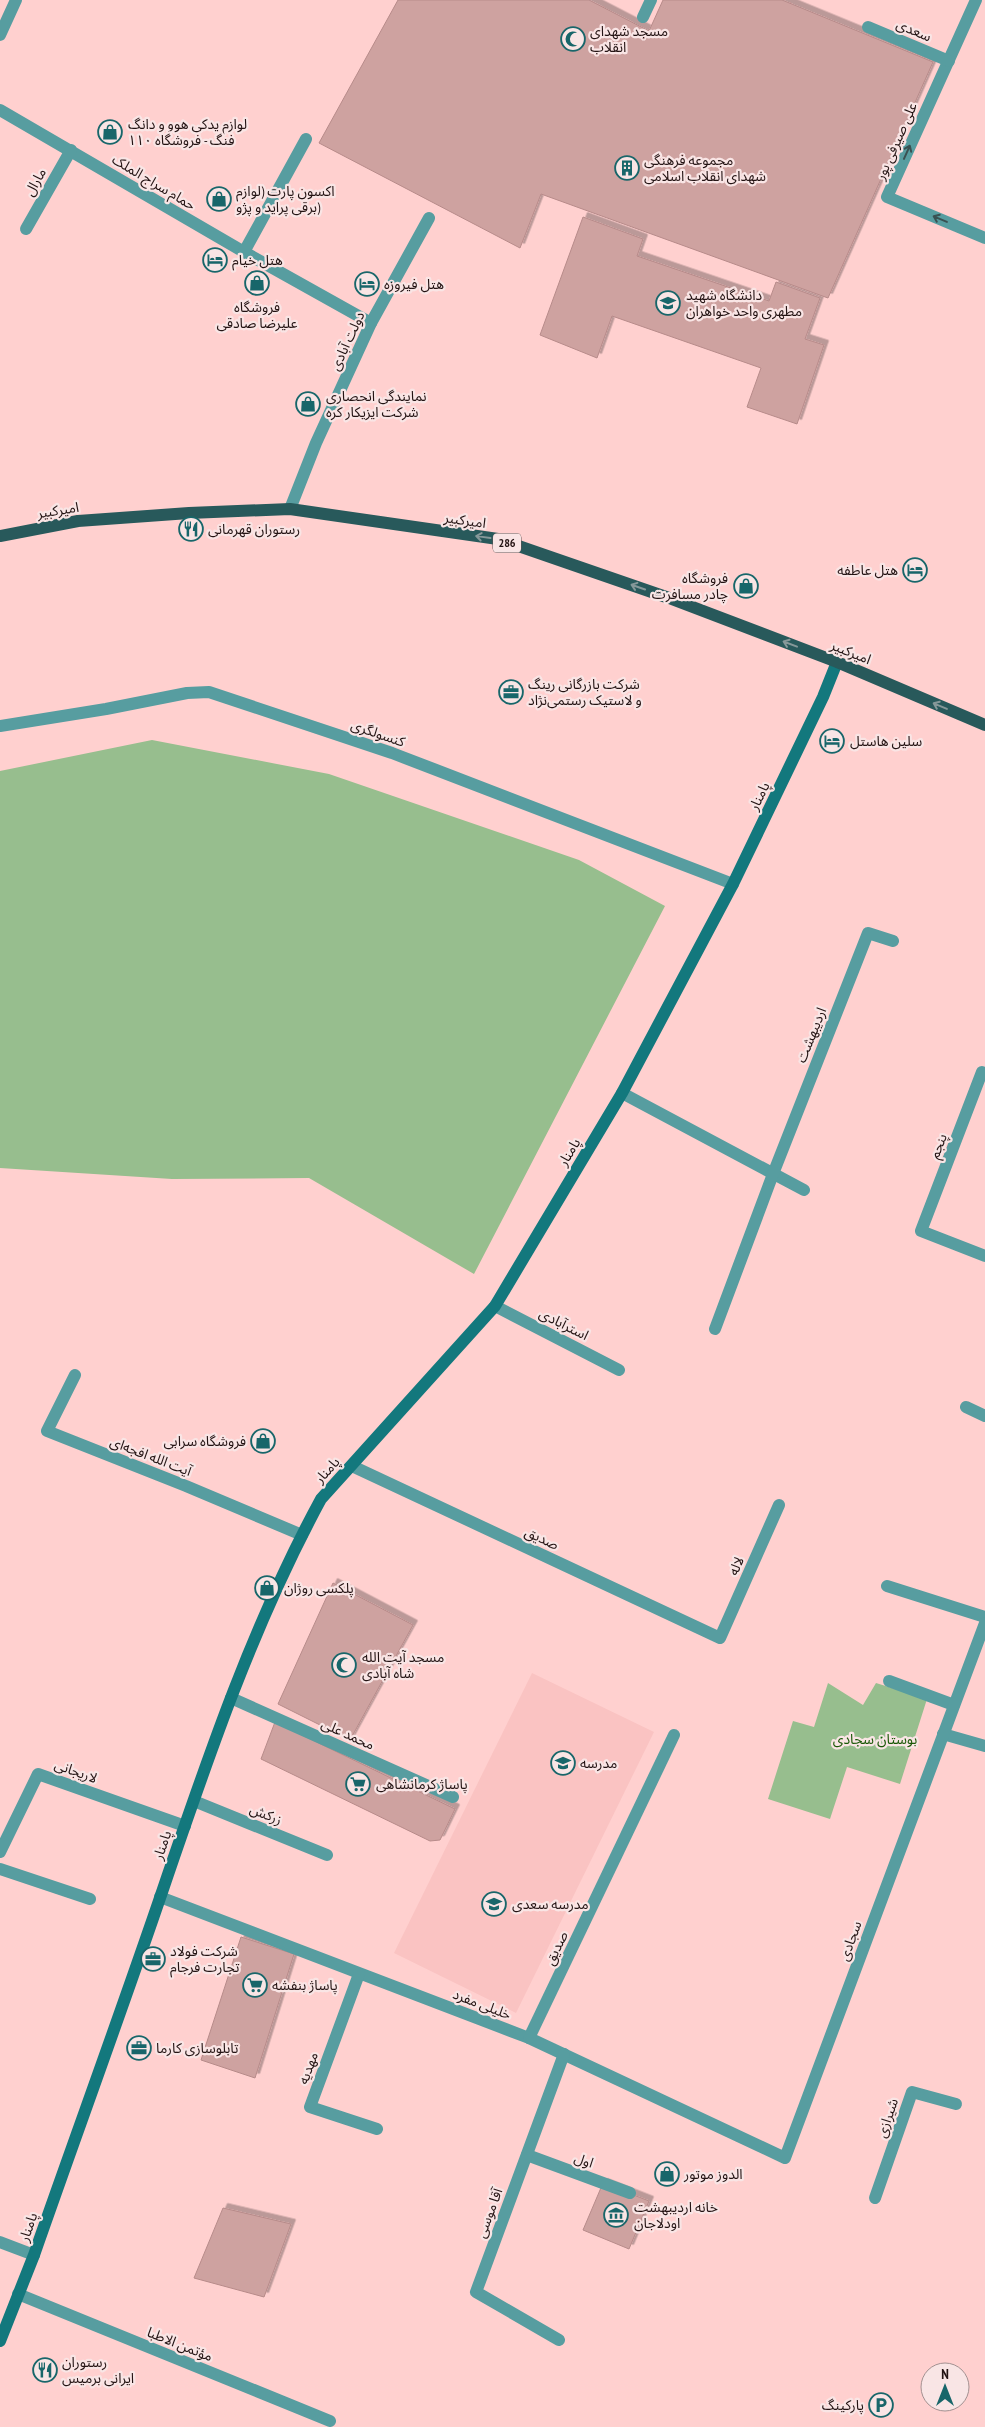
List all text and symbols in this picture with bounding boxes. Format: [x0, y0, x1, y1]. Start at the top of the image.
street label: سعدی [894, 15, 934, 45]
place label: مسجد شهدای انقلاب [590, 22, 668, 56]
mosque icon: مسجد شهدای انقلاب [560, 26, 586, 52]
street label: علی صیرفی پور [870, 99, 922, 184]
place label: لوازم یدکی هوو و دانگ فنگ - فروشگاه ۱۱۰ [128, 115, 247, 149]
shop icon: لوازم یدکی هوو و دانگ فنگ - فروشگاه ۱۱۰ [97, 119, 123, 145]
one-way arrow [903, 145, 913, 160]
street label: حمام سراج الملک [108, 150, 199, 216]
place label: مجموعه فرهنگی شهدای انقلاب اسلامی [644, 151, 766, 185]
building icon: مجموعه فرهنگی شهدای انقلاب اسلامی [614, 155, 640, 181]
street label: مارال [20, 165, 50, 199]
place label: اکسون پارت (لوازم برقی پراید و پژو) [236, 182, 335, 217]
shop icon: اکسون پارت (لوازم برقی پراید و پژو) [206, 186, 232, 212]
one-way arrow [933, 214, 948, 223]
hotel icon: هتل خیام [202, 247, 228, 273]
place label: هتل خیام [232, 251, 283, 271]
shop icon: فروشگاه علیرضا صادقی [244, 270, 270, 296]
hotel icon: هتل فیروزه [354, 271, 380, 297]
place label: هتل فیروزه [384, 275, 444, 293]
place label: دانشگاه شهید مطهری واحد خواهران [686, 286, 802, 320]
school or university icon: دانشگاه شهید مطهری واحد خواهران [655, 290, 681, 316]
place label: فروشگاه علیرضا صادقی [216, 298, 298, 332]
street label: دولت آبادی [325, 308, 369, 373]
place label: نمایندگی انحصاری شرکت ایزیکار کره [326, 387, 427, 421]
shop icon: نمایندگی انحصاری شرکت ایزیکار کره [295, 391, 321, 417]
street label: امیرکبیر [35, 498, 80, 522]
street label: امیرکبیر [442, 508, 487, 532]
restaurant icon: رستوران قهرمانی [178, 516, 204, 542]
place label: رستوران قهرمانی [208, 520, 300, 538]
one-way arrow [476, 532, 492, 542]
road number: 286 [493, 534, 521, 552]
hotel icon: هتل عاطفه [902, 557, 928, 583]
place label: هتل عاطفه [837, 561, 898, 579]
place label: فروشگاه چادر مسافرت [652, 569, 728, 604]
shop icon: فروشگاه چادر مسافرت [733, 573, 759, 599]
one-way arrow [631, 582, 646, 591]
street label: امیرکبیر [827, 635, 874, 668]
one-way arrow [783, 639, 798, 648]
place label: شرکت بازرگانی رینگ و لاستیک رستمی‌نژاد [528, 675, 642, 709]
office icon: شرکت بازرگانی رینگ و لاستیک رستمی‌نژاد [498, 679, 524, 705]
one-way arrow [933, 701, 948, 711]
street label: کنسولگری [349, 715, 408, 751]
hotel icon: سلین هاستل [819, 728, 845, 754]
place label: سلین هاستل [850, 732, 922, 750]
street label: پامنار [744, 779, 775, 815]
street label: اردیبهشت [792, 1005, 830, 1065]
street label: پنجم [925, 1131, 953, 1162]
street label: پامنار [553, 1135, 585, 1171]
street label: استرآبادی [536, 1304, 592, 1344]
shop icon: فروشگاه سرابی [250, 1428, 276, 1454]
street label: آیت الله افجه‌ای [108, 1432, 195, 1480]
place label: فروشگاه سرابی [164, 1432, 246, 1450]
street label: پامنار [310, 1453, 344, 1489]
street label: صدیق [522, 1522, 562, 1555]
street label: لاله [724, 1554, 748, 1578]
shop icon: پلکسی روژان [254, 1575, 280, 1601]
place label: پلکسی روژان [284, 1579, 354, 1598]
place label: مسجد آیت الله شاه آبادی [362, 1648, 444, 1682]
mosque icon: مسجد آیت الله شاه آبادی [331, 1652, 357, 1678]
street label: محمد علی [319, 1714, 377, 1754]
park label: بوستان سجادی [833, 1730, 917, 1748]
school or university icon: مدرسه [550, 1750, 576, 1776]
place label: مدرسه [580, 1754, 617, 1772]
street label: لاریجانی [52, 1755, 100, 1787]
supermarket icon: پاساژ کرمانشاهی [345, 1771, 371, 1797]
place label: پاساژ کرمانشاهی [376, 1775, 468, 1794]
street label: زرکش [247, 1799, 285, 1829]
street label: پامنار [148, 1828, 176, 1863]
school or university icon: مدرسه سعدی [481, 1891, 507, 1917]
place label: مدرسه سعدی [512, 1895, 589, 1913]
street label: سجادی [834, 1919, 866, 1963]
street label: صدیق [540, 1928, 573, 1968]
place label: شرکت فولاد تجارت فرجام [170, 1942, 240, 1978]
office icon: شرکت فولاد تجارت فرجام [140, 1946, 166, 1972]
supermarket icon: پاساژ بنفشه [242, 1972, 268, 1998]
place label: پاساژ بنفشه [272, 1976, 338, 1995]
street label: خلیلی مفرد [450, 1985, 514, 2023]
office icon: تابلوسازی کارما [126, 2035, 152, 2061]
place label: تابلوسازی کارما [156, 2039, 238, 2057]
street label: مهدیه [294, 2049, 322, 2087]
street label: شیرازی [872, 2096, 902, 2140]
street label: اول [572, 2148, 596, 2172]
shop icon: الدوز موتور [654, 2161, 680, 2187]
place label: الدوز موتور [683, 2165, 743, 2183]
street label: آقا موسی [472, 2185, 507, 2240]
place label: خانه اردیبهشت اودلاجان [634, 2198, 718, 2232]
museum icon: خانه اردیبهشت اودلاجان [603, 2202, 629, 2228]
street label: پامنار [14, 2210, 42, 2245]
street label: مؤتمن الاطبا [145, 2323, 215, 2365]
place label: رستوران ایرانی برمیس [62, 2353, 134, 2387]
restaurant icon: رستوران ایرانی برمیس [32, 2357, 58, 2383]
north arrow [920, 2362, 970, 2412]
text: N [941, 2365, 949, 2383]
parking icon: پارکینگ [868, 2392, 894, 2418]
place label: پارکینگ [822, 2396, 864, 2415]

